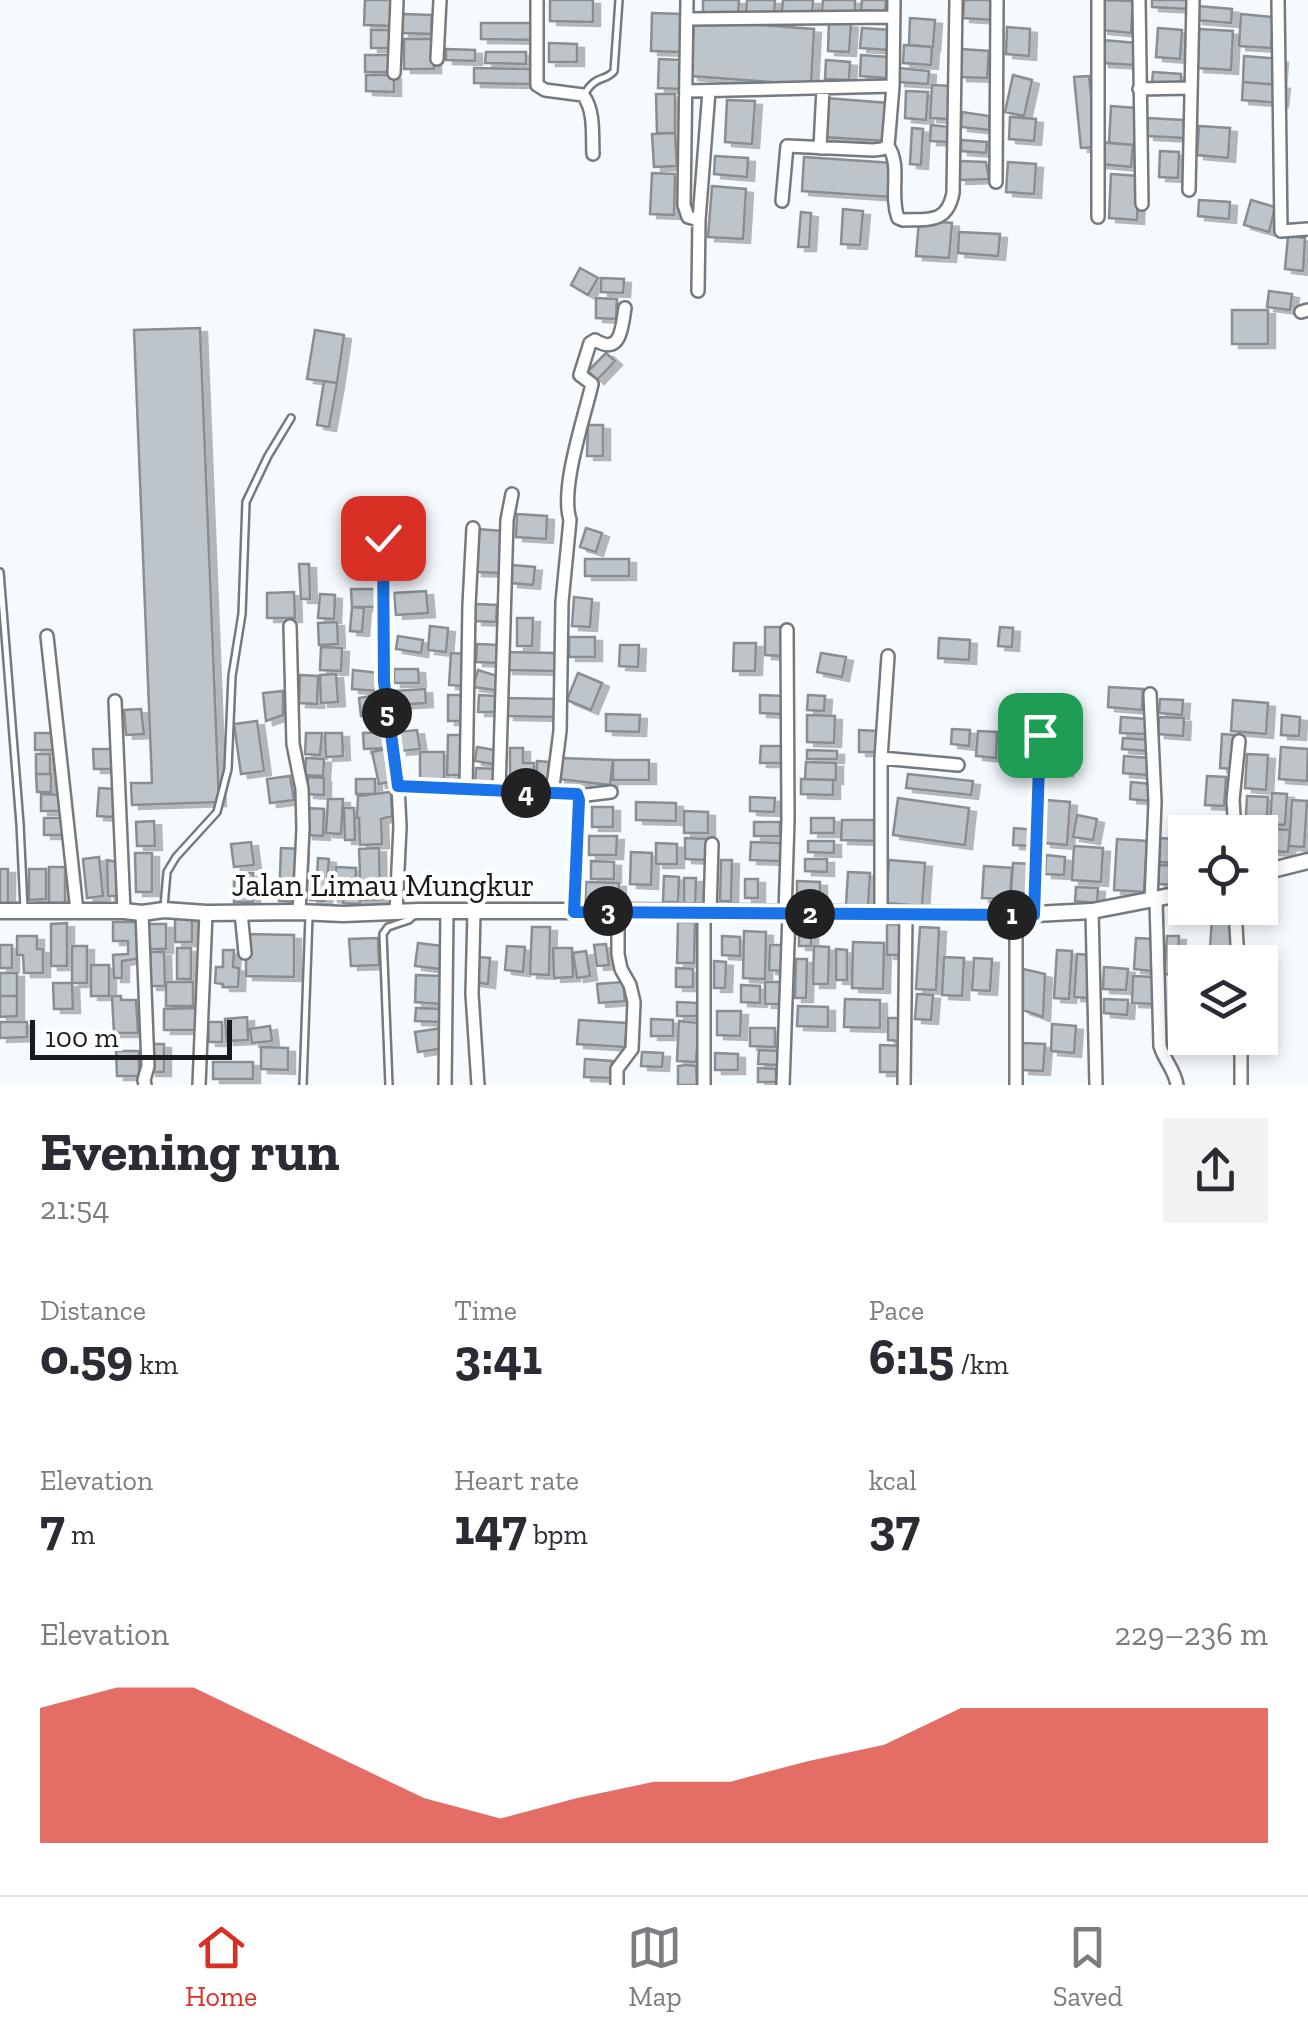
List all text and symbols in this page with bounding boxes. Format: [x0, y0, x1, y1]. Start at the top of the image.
pin [341, 496, 426, 581]
icon: check [356, 511, 411, 566]
pin: 5 [362, 688, 412, 738]
pin [998, 693, 1083, 778]
text: 5 [380, 696, 394, 729]
icon: arrive [1013, 708, 1068, 763]
pin: 4 [501, 768, 551, 818]
text: 4 [518, 776, 534, 809]
map controls [1168, 815, 1278, 1055]
button: locate [1168, 815, 1278, 925]
street label: Jalan Limau Mungkur [232, 866, 534, 904]
pin: 3 [583, 886, 633, 936]
pin: 2 [785, 889, 835, 939]
pin: 1 [987, 890, 1037, 940]
text: 3 [601, 894, 615, 927]
text: 2 [802, 897, 818, 930]
text: 1 [1006, 898, 1018, 931]
button: layers [1168, 945, 1278, 1055]
scale bar [30, 1015, 232, 1060]
text: 100 m [45, 1021, 119, 1054]
text: Evening run [40, 1118, 340, 1184]
button: share [1163, 1118, 1268, 1223]
text: 21:54 [40, 1189, 110, 1227]
text: Distance [40, 1294, 146, 1327]
text: Time [454, 1294, 517, 1327]
text: Pace [869, 1294, 924, 1327]
text: 0.59 [40, 1327, 133, 1387]
text: 3:41 [454, 1327, 542, 1387]
text: 6:15 [869, 1327, 954, 1387]
text: km [133, 1348, 178, 1381]
text: /km [954, 1348, 1009, 1381]
text: Elevation [40, 1464, 153, 1497]
text: Heart rate [454, 1464, 579, 1497]
text: kcal [869, 1464, 917, 1497]
text: 7 [40, 1497, 65, 1557]
text: 147 [454, 1497, 527, 1557]
text: 37 [869, 1497, 920, 1557]
text: m [65, 1518, 95, 1551]
text: bpm [527, 1518, 588, 1551]
text: Elevation [40, 1615, 169, 1653]
text: 229–236 m [1115, 1615, 1268, 1653]
tab: Home [185, 1920, 257, 2013]
tab: Map [627, 1920, 682, 2013]
tab: Saved [1053, 1920, 1123, 2013]

